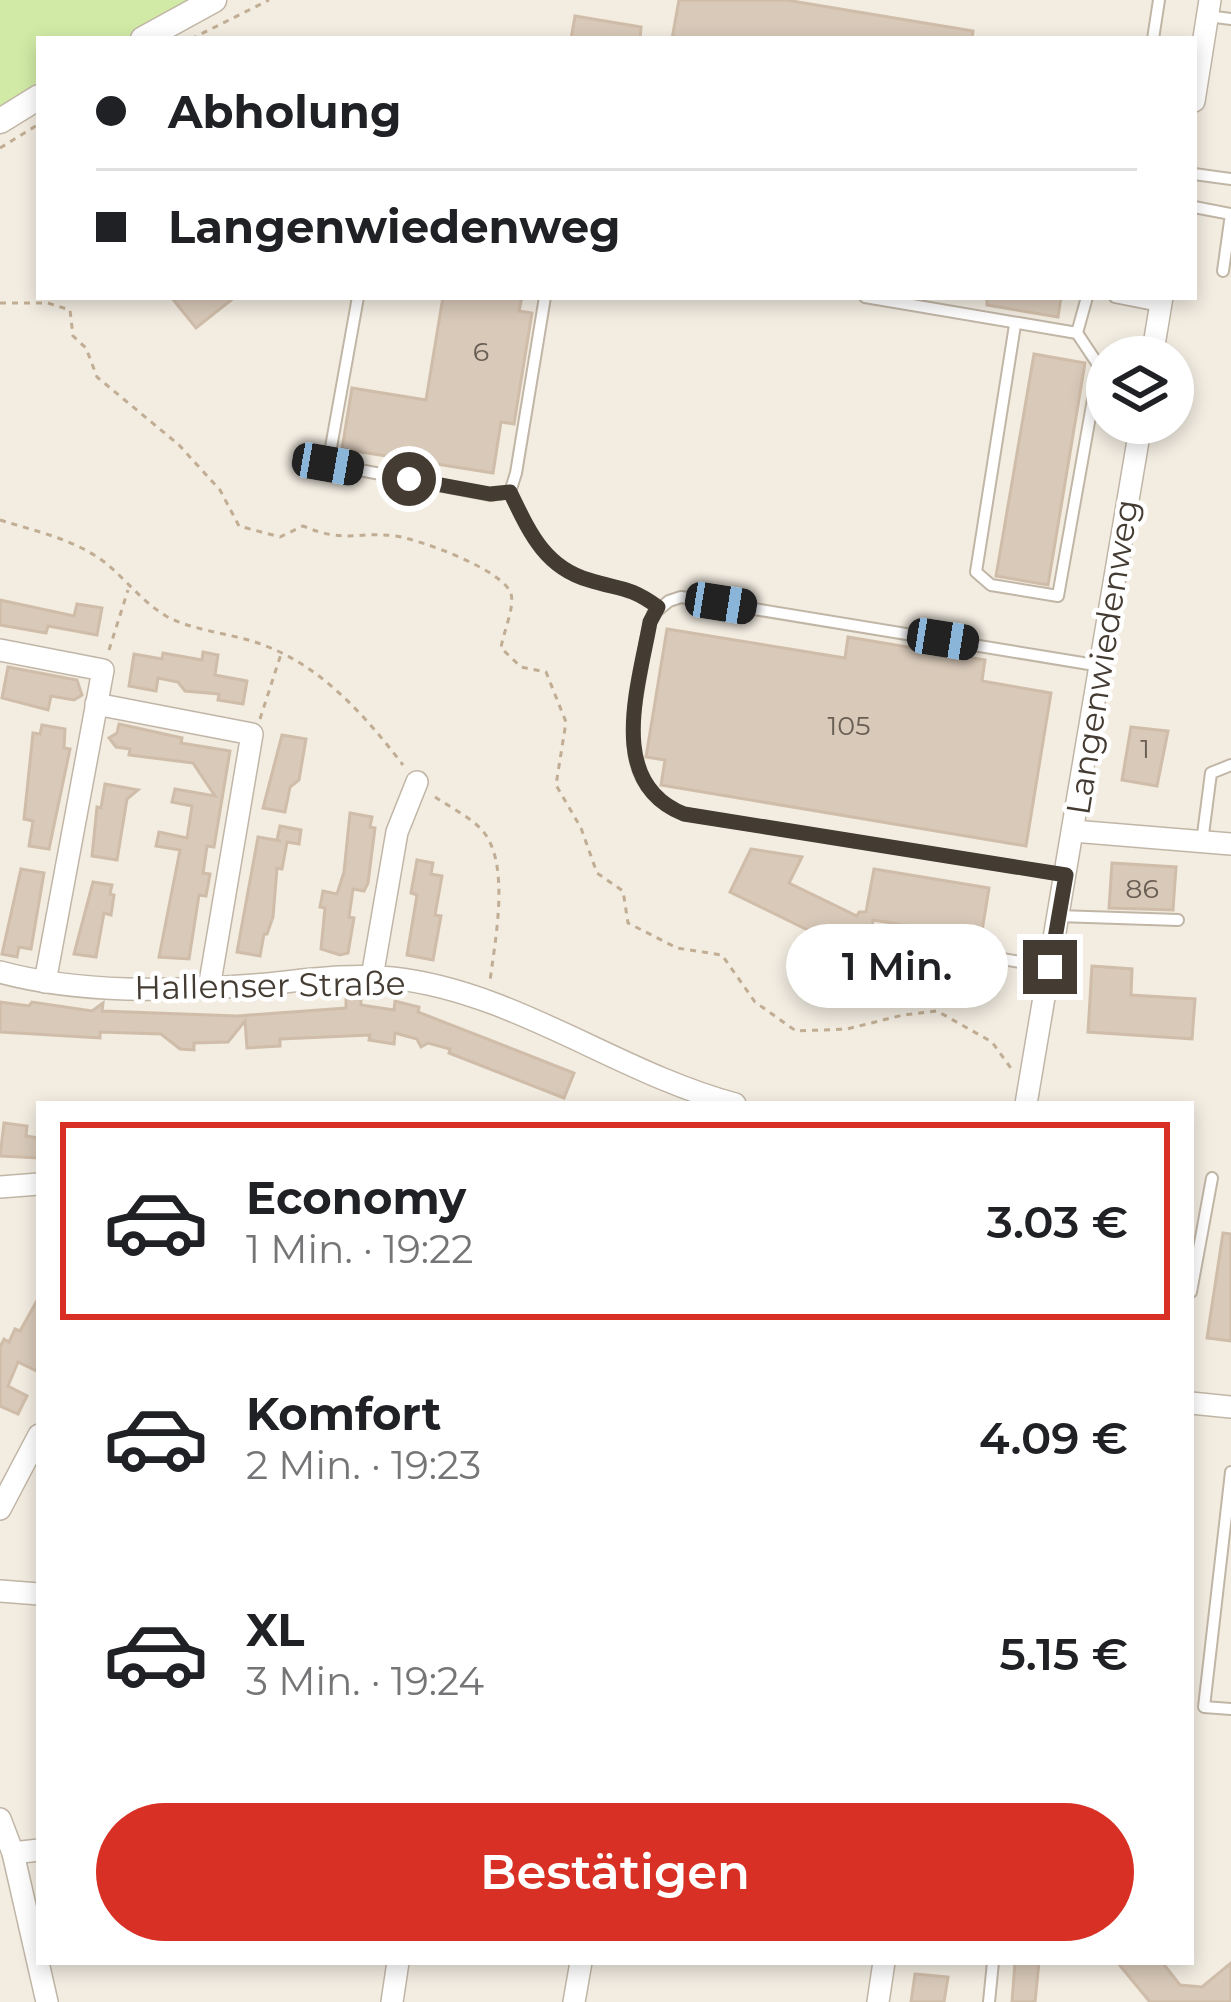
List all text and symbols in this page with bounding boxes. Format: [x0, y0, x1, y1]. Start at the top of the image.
text: Abholung [168, 84, 402, 139]
text: Langenwiedenweg [168, 199, 621, 254]
house number: 6 [473, 335, 489, 368]
map controls [1086, 336, 1194, 444]
button: layers [1086, 336, 1194, 444]
car [289, 440, 367, 488]
route start [382, 452, 436, 506]
street label: Langenwiedenweg [1057, 496, 1147, 818]
car [683, 580, 759, 626]
car [905, 616, 981, 662]
house number: 105 [828, 709, 870, 742]
house number: 1 [1140, 732, 1150, 765]
house number: 86 [1125, 872, 1159, 905]
callout: 1 Min. [786, 925, 1008, 1009]
route end [1023, 940, 1077, 994]
text: 1 Min. [842, 942, 952, 990]
street label: Hallenser Straße [134, 963, 406, 1007]
icon: car [102, 1167, 210, 1275]
text: Economy [246, 1170, 466, 1225]
text: 3.03 € [987, 1194, 1128, 1249]
text: 1 Min. · 19:22 [246, 1225, 473, 1273]
icon: car [102, 1383, 210, 1491]
text: Komfort [246, 1386, 441, 1441]
text: 4.09 € [979, 1410, 1128, 1465]
text: 2 Min. · 19:23 [246, 1441, 481, 1489]
icon: car [102, 1599, 210, 1707]
text: XL [246, 1602, 304, 1657]
text: 5.15 € [999, 1626, 1128, 1681]
text: 3 Min. · 19:24 [246, 1657, 484, 1705]
button: Bestätigen [96, 1803, 1134, 1941]

